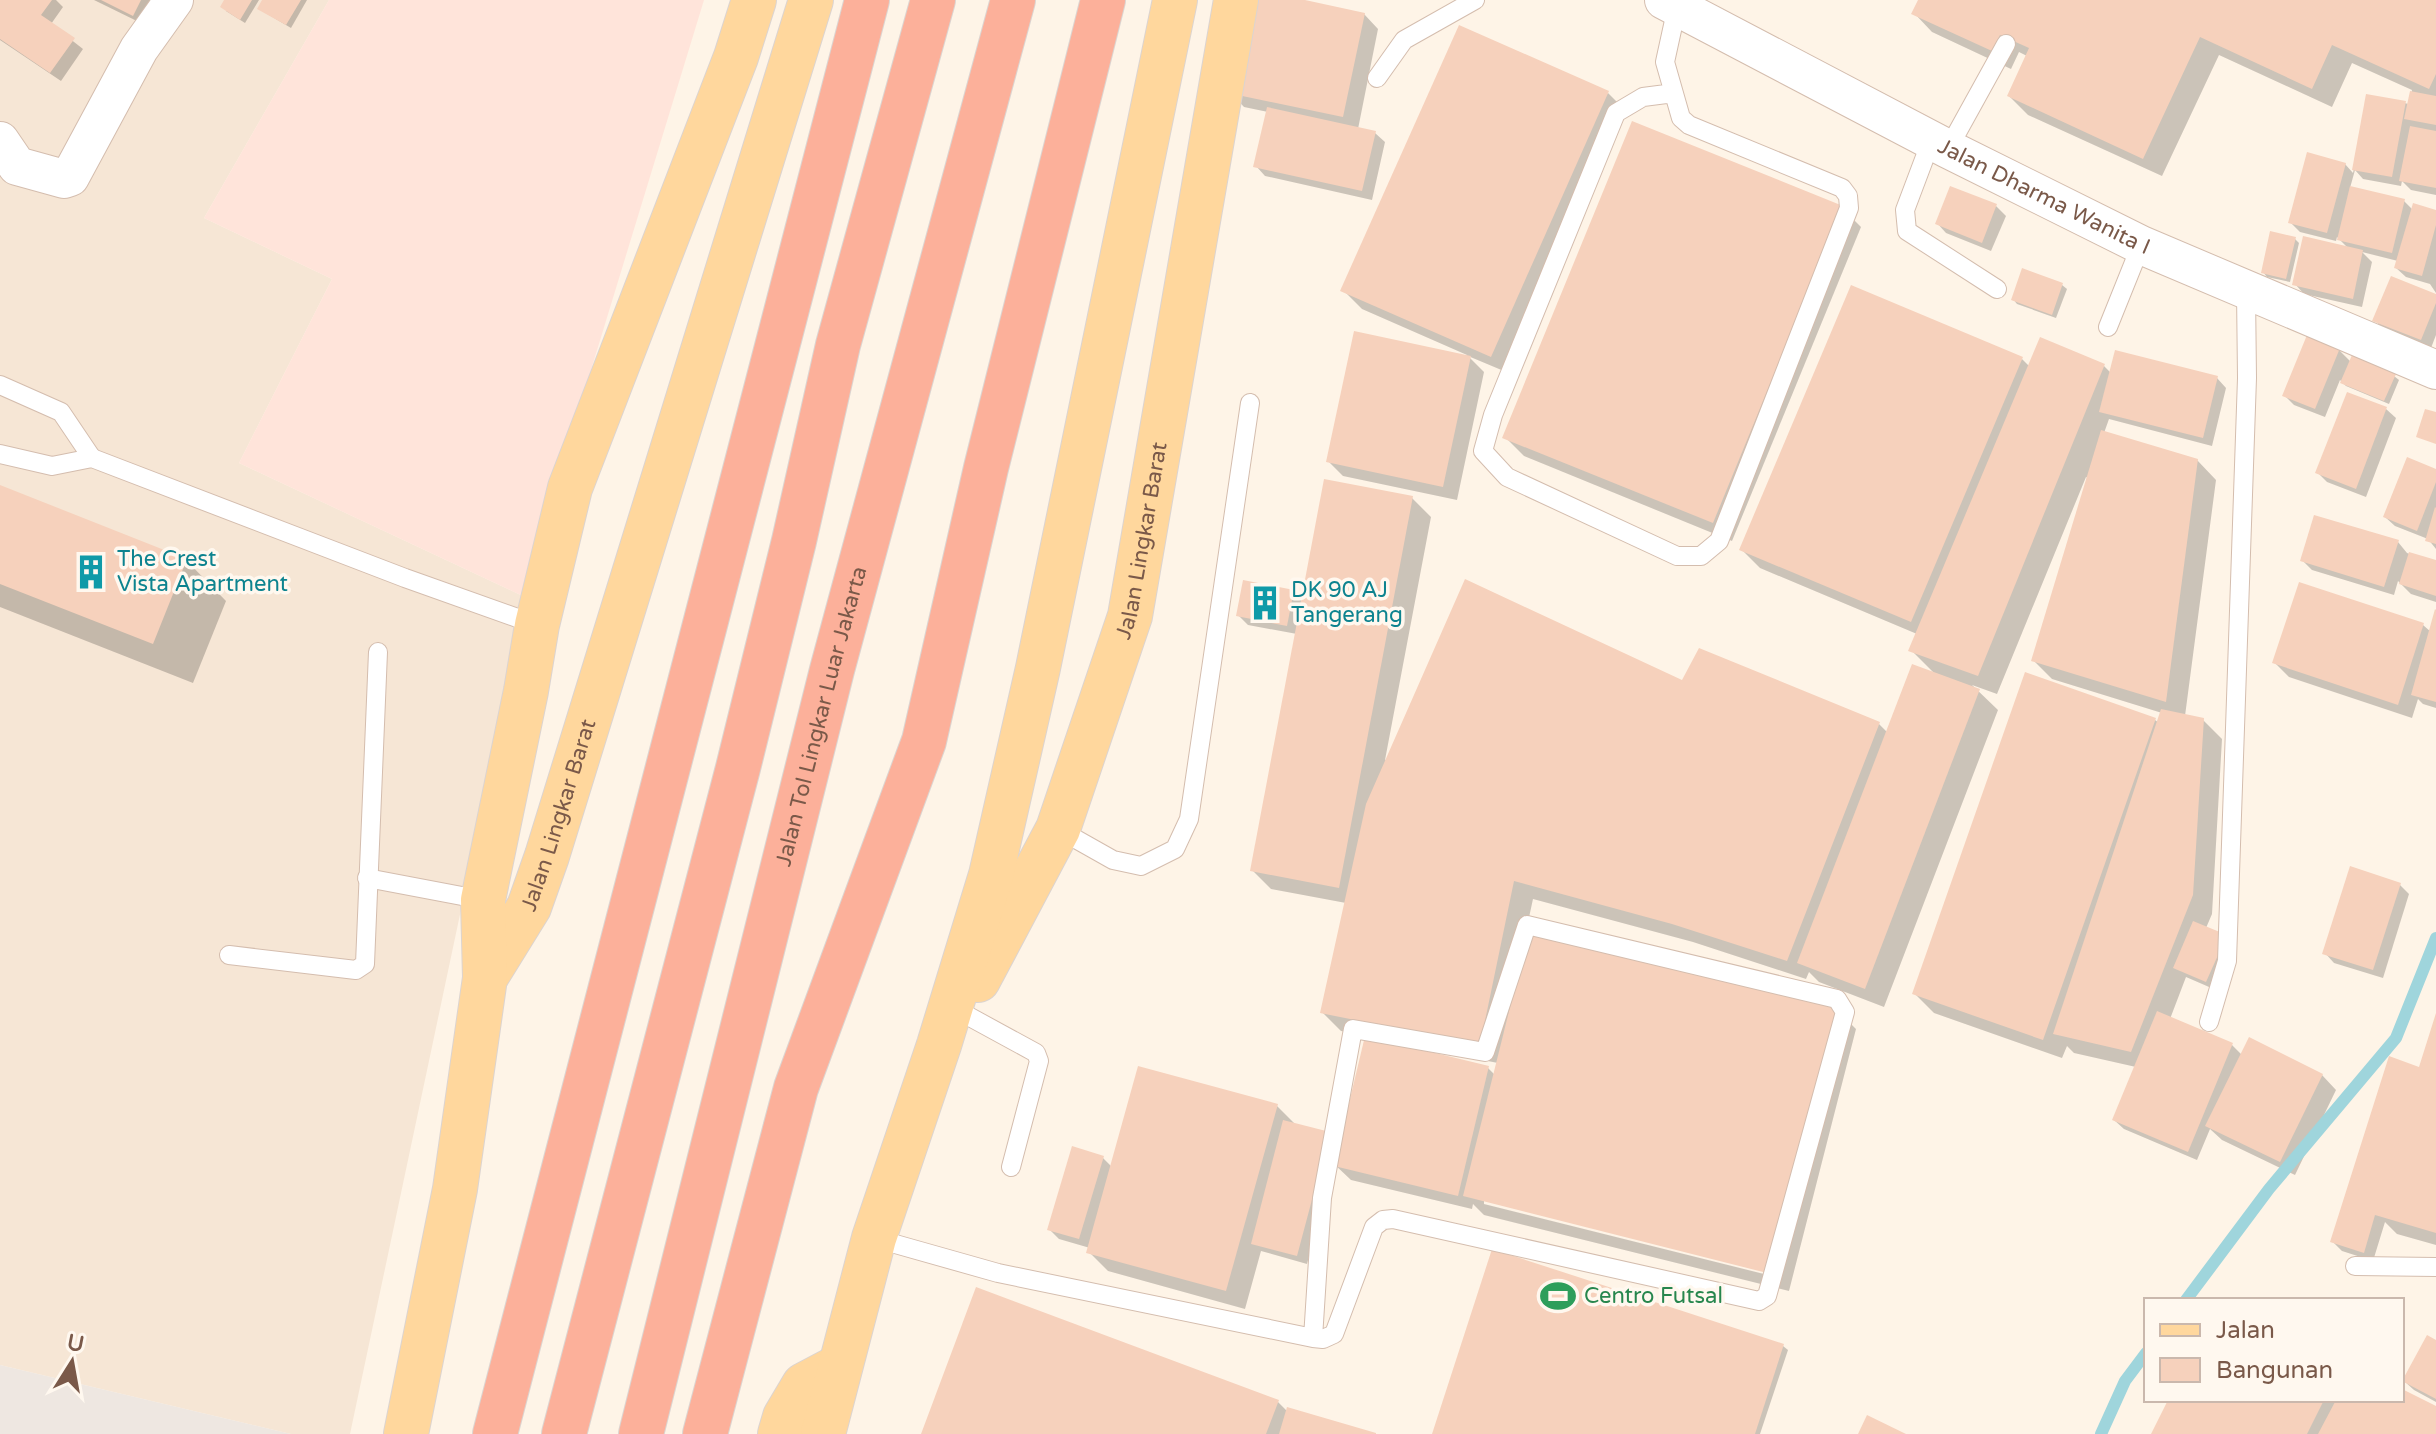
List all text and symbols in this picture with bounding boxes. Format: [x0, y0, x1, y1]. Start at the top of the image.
street label: Jalan Dharma Wanita I [1933, 133, 2154, 260]
street label: Jalan Lingkar Barat [1110, 440, 1173, 643]
place label: The Crest Vista Apartment [117, 546, 288, 597]
building icon: The Crest Vista Apartment [72, 553, 110, 591]
street label: Jalan Tol Lingkar Luar Jakarta [770, 563, 872, 869]
place label: DK 90 AJ Tangerang [1291, 577, 1403, 628]
building icon: DK 90 AJ Tangerang [1246, 584, 1284, 622]
street label: Jalan Lingkar Barat [516, 716, 601, 915]
sports icon: Centro Futsal [1539, 1277, 1577, 1315]
place label: Centro Futsal [1584, 1283, 1723, 1309]
legend [2144, 1298, 2404, 1402]
text: Jalan [2216, 1316, 2275, 1345]
north arrow [32, 1322, 112, 1402]
text: U [65, 1329, 86, 1358]
text: Bangunan [2216, 1356, 2333, 1385]

